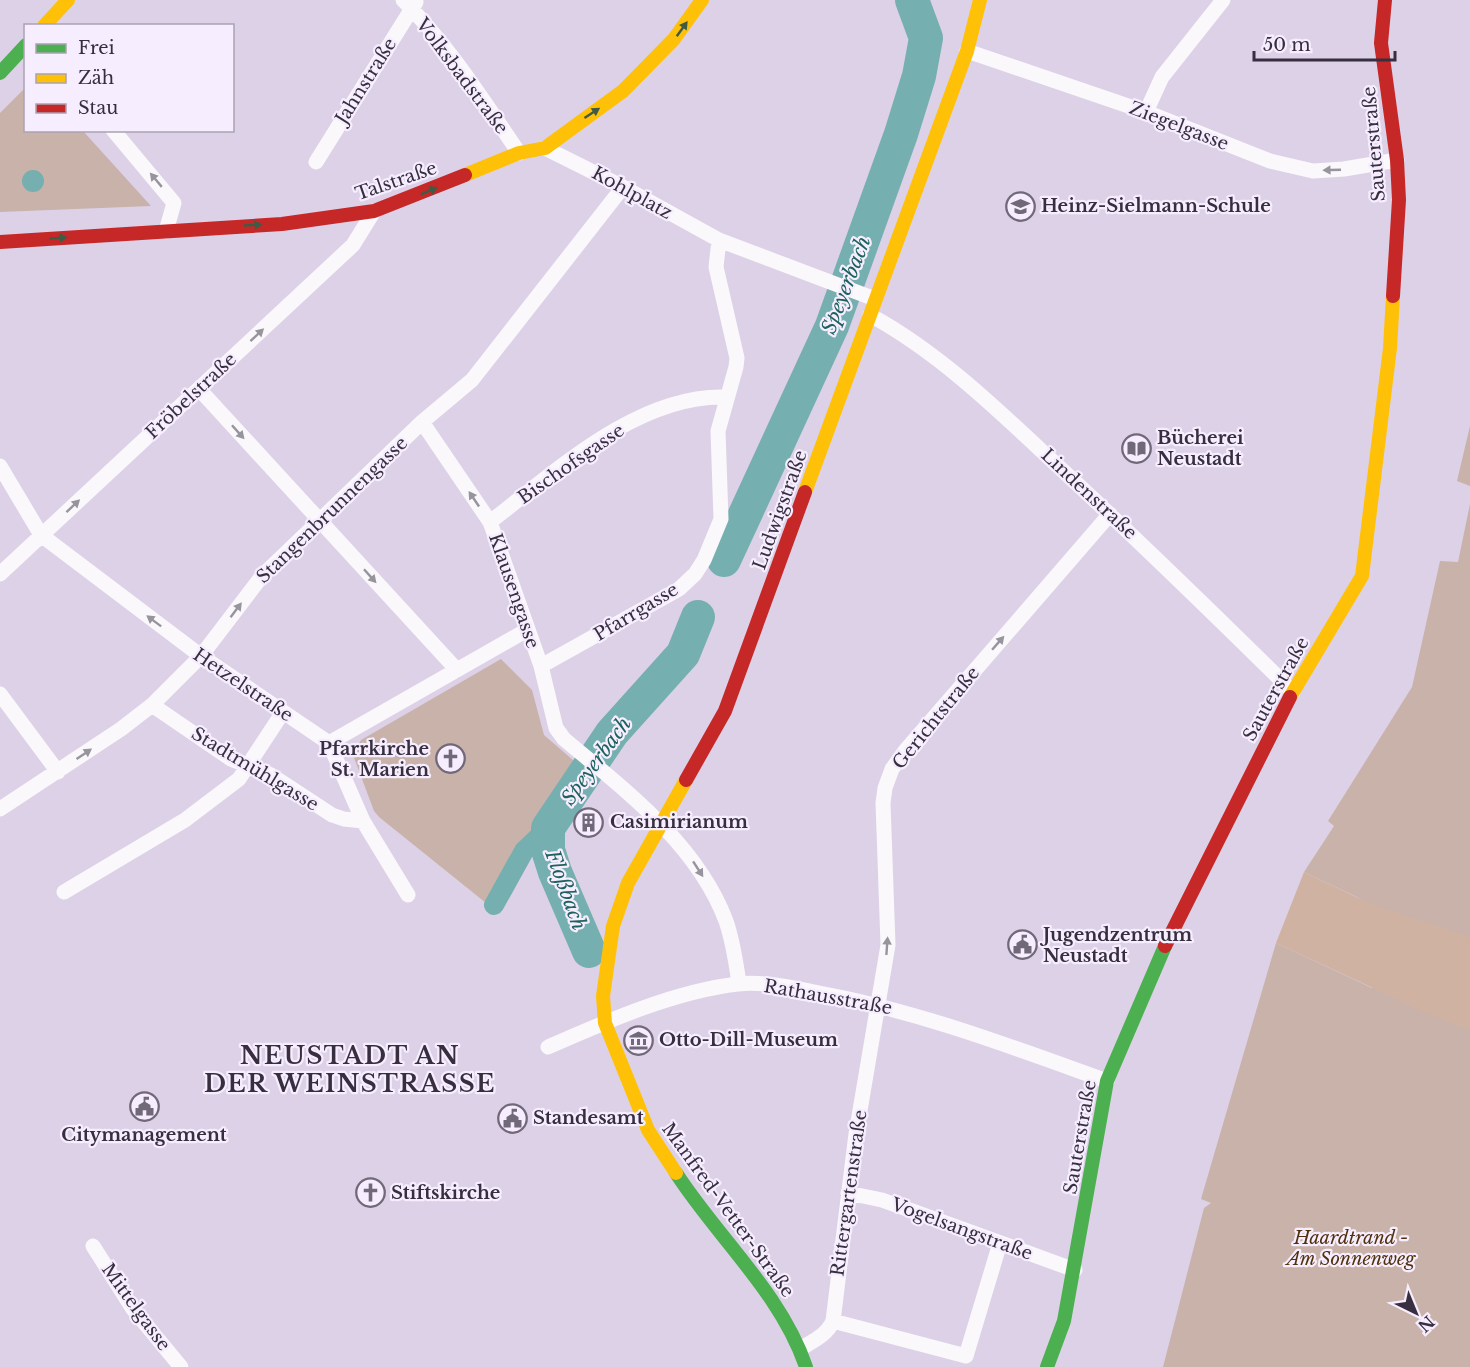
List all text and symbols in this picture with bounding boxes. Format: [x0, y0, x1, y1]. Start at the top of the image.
street label: Volksbadstraße [411, 13, 513, 138]
one-way arrow [675, 22, 687, 37]
legend [24, 24, 234, 132]
scale bar [1254, 24, 1395, 62]
street label: Jahnstraße [330, 34, 401, 130]
text: 50 m [1263, 34, 1311, 56]
text: Frei [78, 37, 115, 59]
text: Zäh [78, 67, 114, 89]
street label: Sauterstraße [1358, 86, 1390, 202]
text: Stau [78, 97, 118, 119]
street label: Ziegelgasse [1126, 97, 1232, 155]
one-way arrow [584, 108, 600, 119]
street label: Talstraße [352, 157, 440, 205]
street label: Kohlplatz [588, 162, 676, 224]
one-way arrow [1323, 165, 1342, 175]
one-way arrow [150, 173, 163, 188]
one-way arrow [420, 186, 438, 195]
school or university icon: Heinz-Sielmann-Schule [1004, 190, 1036, 222]
place label: Heinz-Sielmann-Schule [1041, 195, 1271, 217]
one-way arrow [243, 221, 262, 230]
water label: Speyerbach [816, 233, 876, 337]
one-way arrow [49, 234, 68, 243]
one-way arrow [250, 328, 265, 342]
street label: Fröbelstraße [141, 348, 241, 444]
street label: Bischofsgasse [514, 419, 628, 509]
one-way arrow [231, 424, 244, 439]
place label: Bücherei Neustadt [1157, 427, 1244, 470]
street label: Stangenbrunnengasse [252, 432, 412, 588]
library icon: Bücherei Neustadt [1120, 432, 1152, 464]
street label: Lindenstraße [1037, 444, 1141, 544]
street label: Ludwigstraße [748, 447, 812, 573]
one-way arrow [468, 491, 480, 507]
one-way arrow [66, 499, 80, 513]
street label: Klausengasse [484, 531, 544, 651]
one-way arrow [363, 568, 376, 583]
street label: Pfarrgasse [590, 578, 682, 646]
one-way arrow [230, 602, 243, 618]
one-way arrow [147, 615, 163, 627]
street label: Sauterstraße [1238, 633, 1314, 745]
one-way arrow [991, 636, 1004, 651]
street label: Hetzelstraße [189, 644, 297, 726]
street label: Gerichtstraße [888, 662, 984, 774]
water label: Speyerbach [556, 712, 636, 810]
street label: Stadtmühlgasse [187, 722, 323, 816]
place label: Pfarrkirche St. Marien [319, 738, 429, 781]
church icon: Pfarrkirche St. Marien [434, 743, 466, 775]
one-way arrow [76, 749, 92, 760]
building icon: Casimirianum [573, 806, 605, 838]
place label: Casimirianum [610, 811, 748, 833]
water label: Floßbach [540, 846, 592, 933]
one-way arrow [692, 861, 703, 877]
place label: Jugendzentrum Neustadt [1039, 924, 1192, 967]
public building icon: Jugendzentrum Neustadt [1006, 929, 1038, 961]
one-way arrow [882, 936, 892, 955]
street label: Rathausstraße [762, 975, 894, 1019]
museum icon: Otto-Dill-Museum [622, 1024, 654, 1056]
place label: Otto-Dill-Museum [659, 1029, 838, 1051]
district label: NEUSTADT AN DER WEINSTRASSE [204, 1041, 496, 1098]
street label: Sauterstraße [1059, 1078, 1101, 1196]
public building icon: Citymanagement [128, 1090, 160, 1122]
public building icon: Standesamt [496, 1102, 528, 1134]
place label: Standesamt [533, 1107, 644, 1129]
street label: Rittergartenstraße [826, 1108, 872, 1278]
street label: Manfred-Vetter-Straße [657, 1118, 799, 1302]
place label: Citymanagement [61, 1124, 227, 1146]
church icon: Stiftskirche [354, 1177, 386, 1209]
place label: Stiftskirche [391, 1182, 500, 1204]
street label: Vogelsangstraße [887, 1193, 1036, 1265]
park label: Haardtrand - Am Sonnenweg [1285, 1227, 1416, 1270]
street label: Mittelgasse [97, 1259, 175, 1355]
north arrow [1386, 1283, 1446, 1343]
text: N [1414, 1312, 1439, 1336]

